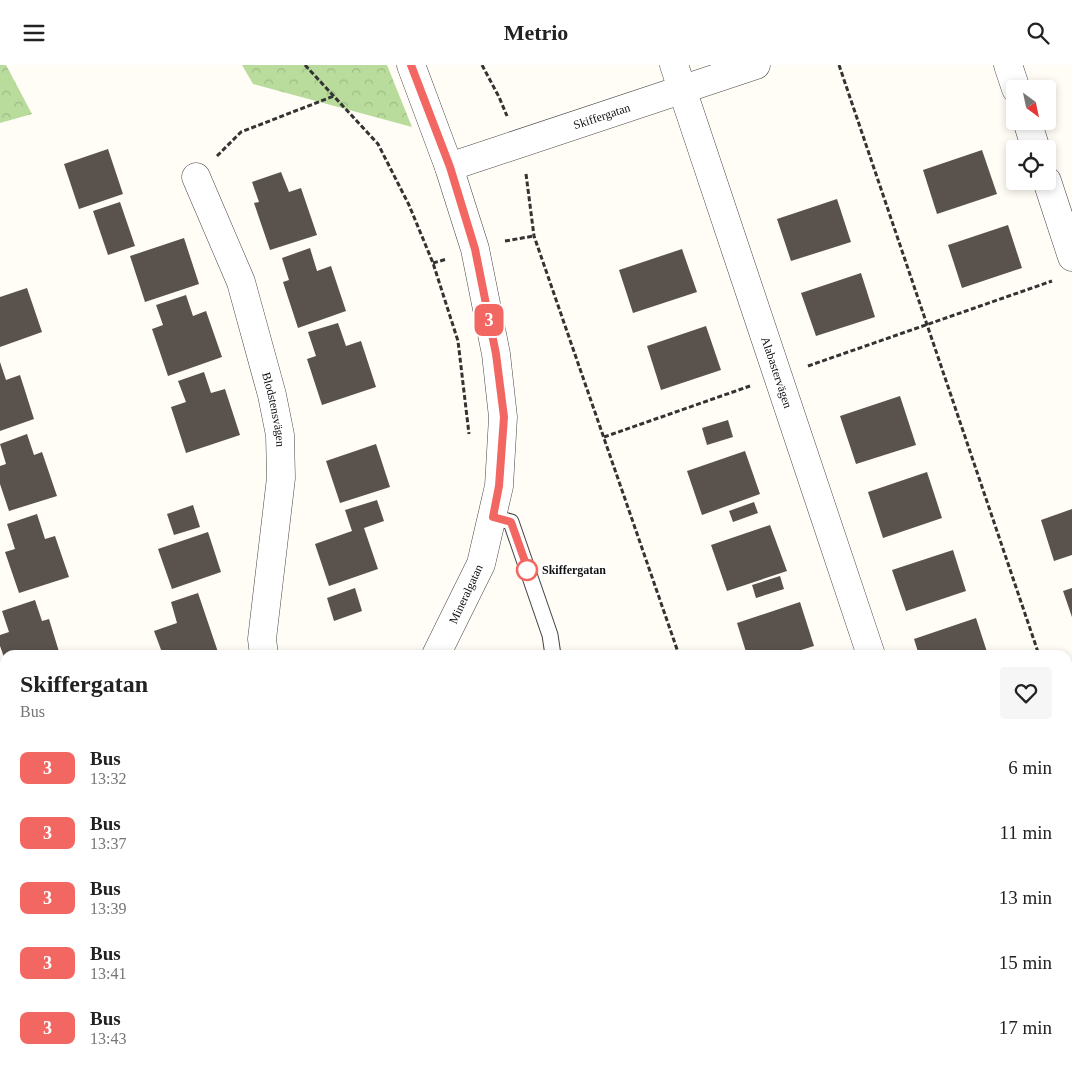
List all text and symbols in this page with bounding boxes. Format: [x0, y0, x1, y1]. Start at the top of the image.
icon: menu [20, 19, 48, 47]
icon: search [1024, 19, 1052, 47]
text: Metrio [504, 20, 568, 45]
north arrow [1006, 80, 1056, 130]
map controls [1006, 80, 1056, 190]
street label: Skiffergatan [572, 100, 632, 132]
button: locate [1006, 140, 1056, 190]
line badge: 3 [473, 304, 505, 336]
text: 3 [485, 310, 494, 330]
street label: Alabastervägen [758, 335, 795, 410]
street label: Blodstensvägen [259, 371, 287, 447]
marker: Skiffergatan [516, 559, 538, 581]
street label: Mineralgatan [446, 562, 486, 626]
place label: Skiffergatan [542, 563, 606, 577]
button: heart [1000, 667, 1052, 719]
text: Skiffergatan [20, 671, 148, 697]
text: Bus [20, 703, 45, 720]
text: Bus [90, 748, 121, 769]
text: 6 min [1008, 757, 1052, 778]
text: 3 [43, 758, 52, 778]
text: 13:32 [90, 770, 126, 787]
text: Bus [90, 813, 121, 834]
text: 11 min [999, 822, 1052, 843]
text: 3 [43, 823, 52, 843]
text: 13:37 [90, 835, 126, 852]
text: Bus [90, 878, 121, 899]
text: 13 min [999, 887, 1052, 908]
text: 3 [43, 888, 52, 908]
text: 13:39 [90, 900, 126, 917]
text: Bus [90, 943, 121, 964]
text: 15 min [999, 952, 1052, 973]
text: 3 [43, 953, 52, 973]
text: 13:41 [90, 965, 126, 982]
text: Bus [90, 1008, 121, 1029]
text: 17 min [999, 1017, 1052, 1038]
text: 3 [43, 1018, 52, 1038]
text: 13:43 [90, 1030, 126, 1047]

